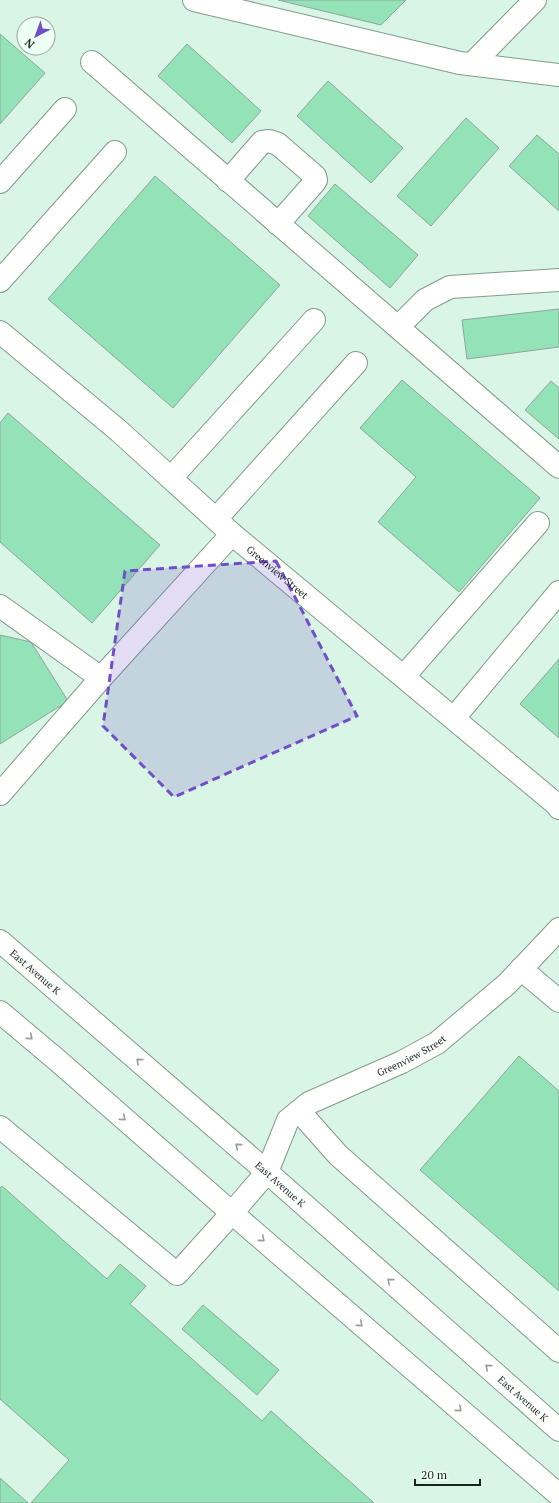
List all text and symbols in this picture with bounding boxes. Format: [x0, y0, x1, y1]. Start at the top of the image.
north arrow [16, 16, 56, 56]
text: N [21, 35, 37, 52]
street label: Greenview Street [244, 543, 311, 602]
street label: East Avenue K [8, 946, 64, 998]
street label: Greenview Street [375, 1032, 449, 1079]
one-way arrow [25, 1033, 33, 1040]
one-way arrow [136, 1059, 144, 1066]
one-way arrow [118, 1113, 126, 1120]
one-way arrow [235, 1144, 242, 1151]
street label: East Avenue K [253, 1158, 309, 1210]
one-way arrow [257, 1234, 265, 1241]
one-way arrow [388, 1278, 395, 1285]
one-way arrow [356, 1319, 363, 1326]
one-way arrow [485, 1364, 493, 1371]
street label: East Avenue K [495, 1373, 552, 1424]
one-way arrow [454, 1404, 461, 1411]
scale bar [415, 1461, 480, 1487]
text: 20 m [421, 1467, 448, 1482]

